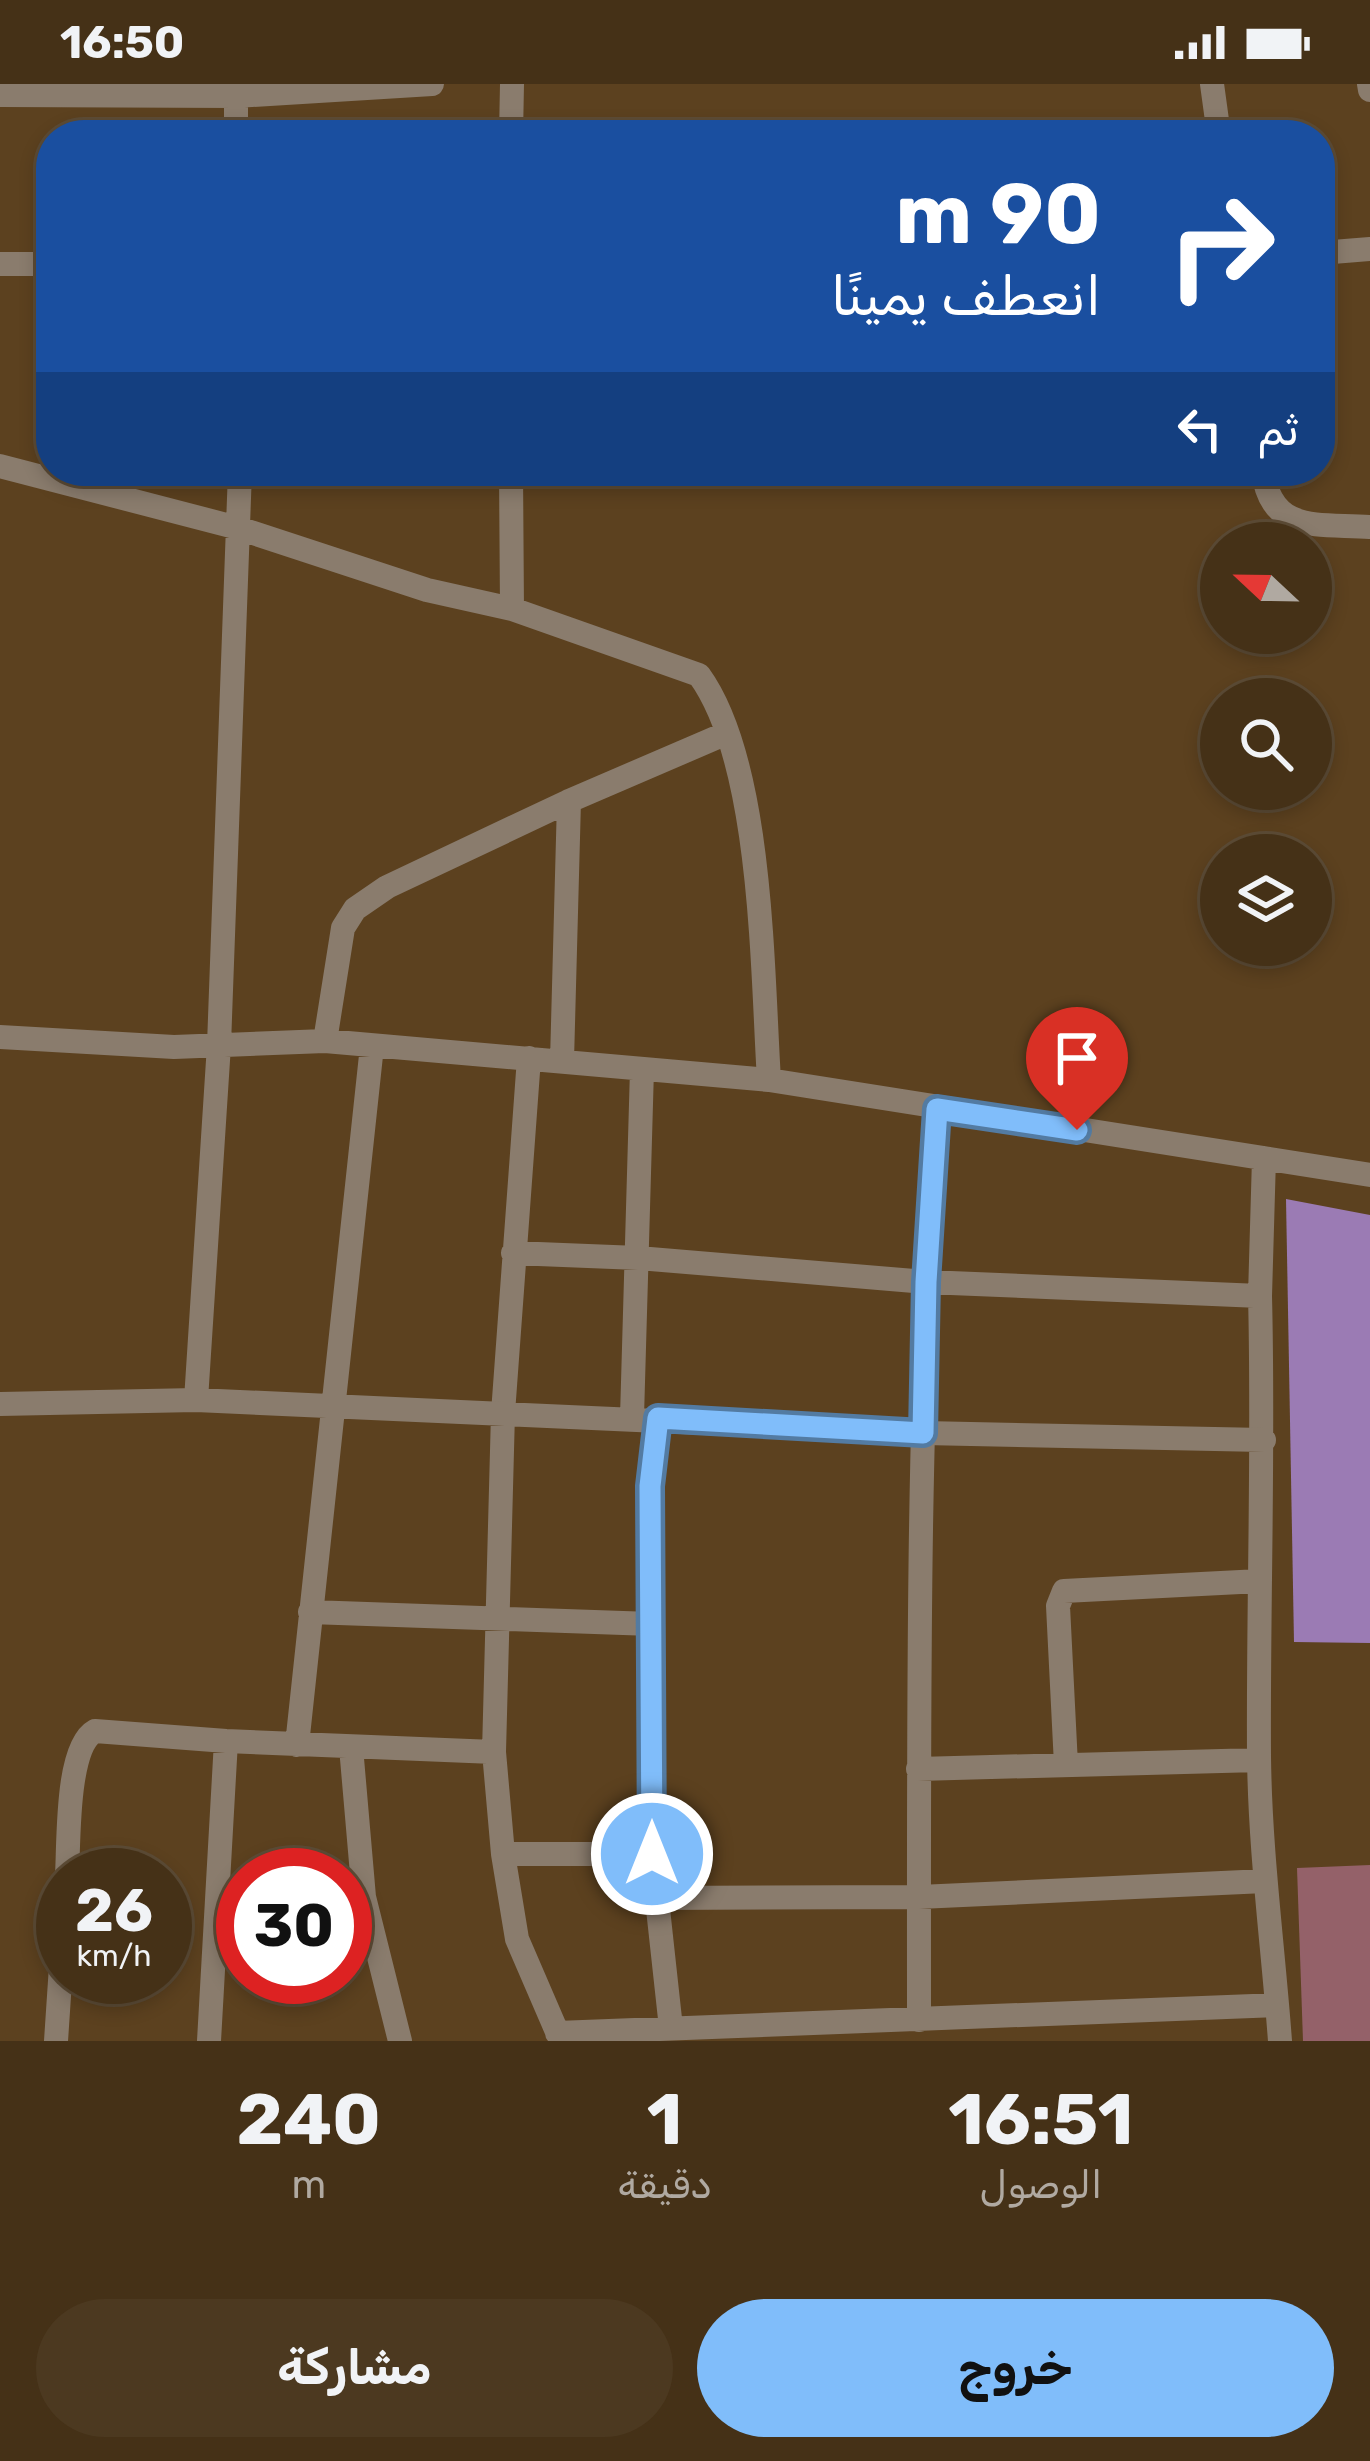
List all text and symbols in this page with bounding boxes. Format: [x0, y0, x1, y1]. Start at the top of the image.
text: 16:50 [60, 16, 184, 69]
text: 90 m [895, 164, 1101, 264]
icon: right [1143, 168, 1299, 324]
text: انعطف يمينًا [831, 265, 1101, 329]
icon: left [1167, 396, 1233, 462]
text: ثم [1257, 403, 1299, 456]
north arrow [1200, 522, 1332, 654]
map controls [1200, 522, 1332, 966]
button: search [1200, 678, 1332, 810]
button: layers [1200, 834, 1332, 966]
pin [1026, 1007, 1128, 1130]
icon: arrive [1044, 1025, 1110, 1091]
position arrow [589, 1791, 715, 1917]
speed limit sign: 30 [216, 1848, 372, 2004]
text: 26 [75, 1875, 153, 1946]
text: km/h [77, 1938, 151, 1974]
text: 240 [236, 2077, 381, 2162]
text: 1 [647, 2077, 682, 2162]
text: 16:51 [948, 2077, 1134, 2162]
text: m [291, 2162, 326, 2208]
text: دقيقة [617, 2162, 712, 2208]
text: الوصول [979, 2162, 1102, 2208]
button: مشاركة [36, 2299, 673, 2437]
button: خروج [697, 2299, 1334, 2437]

